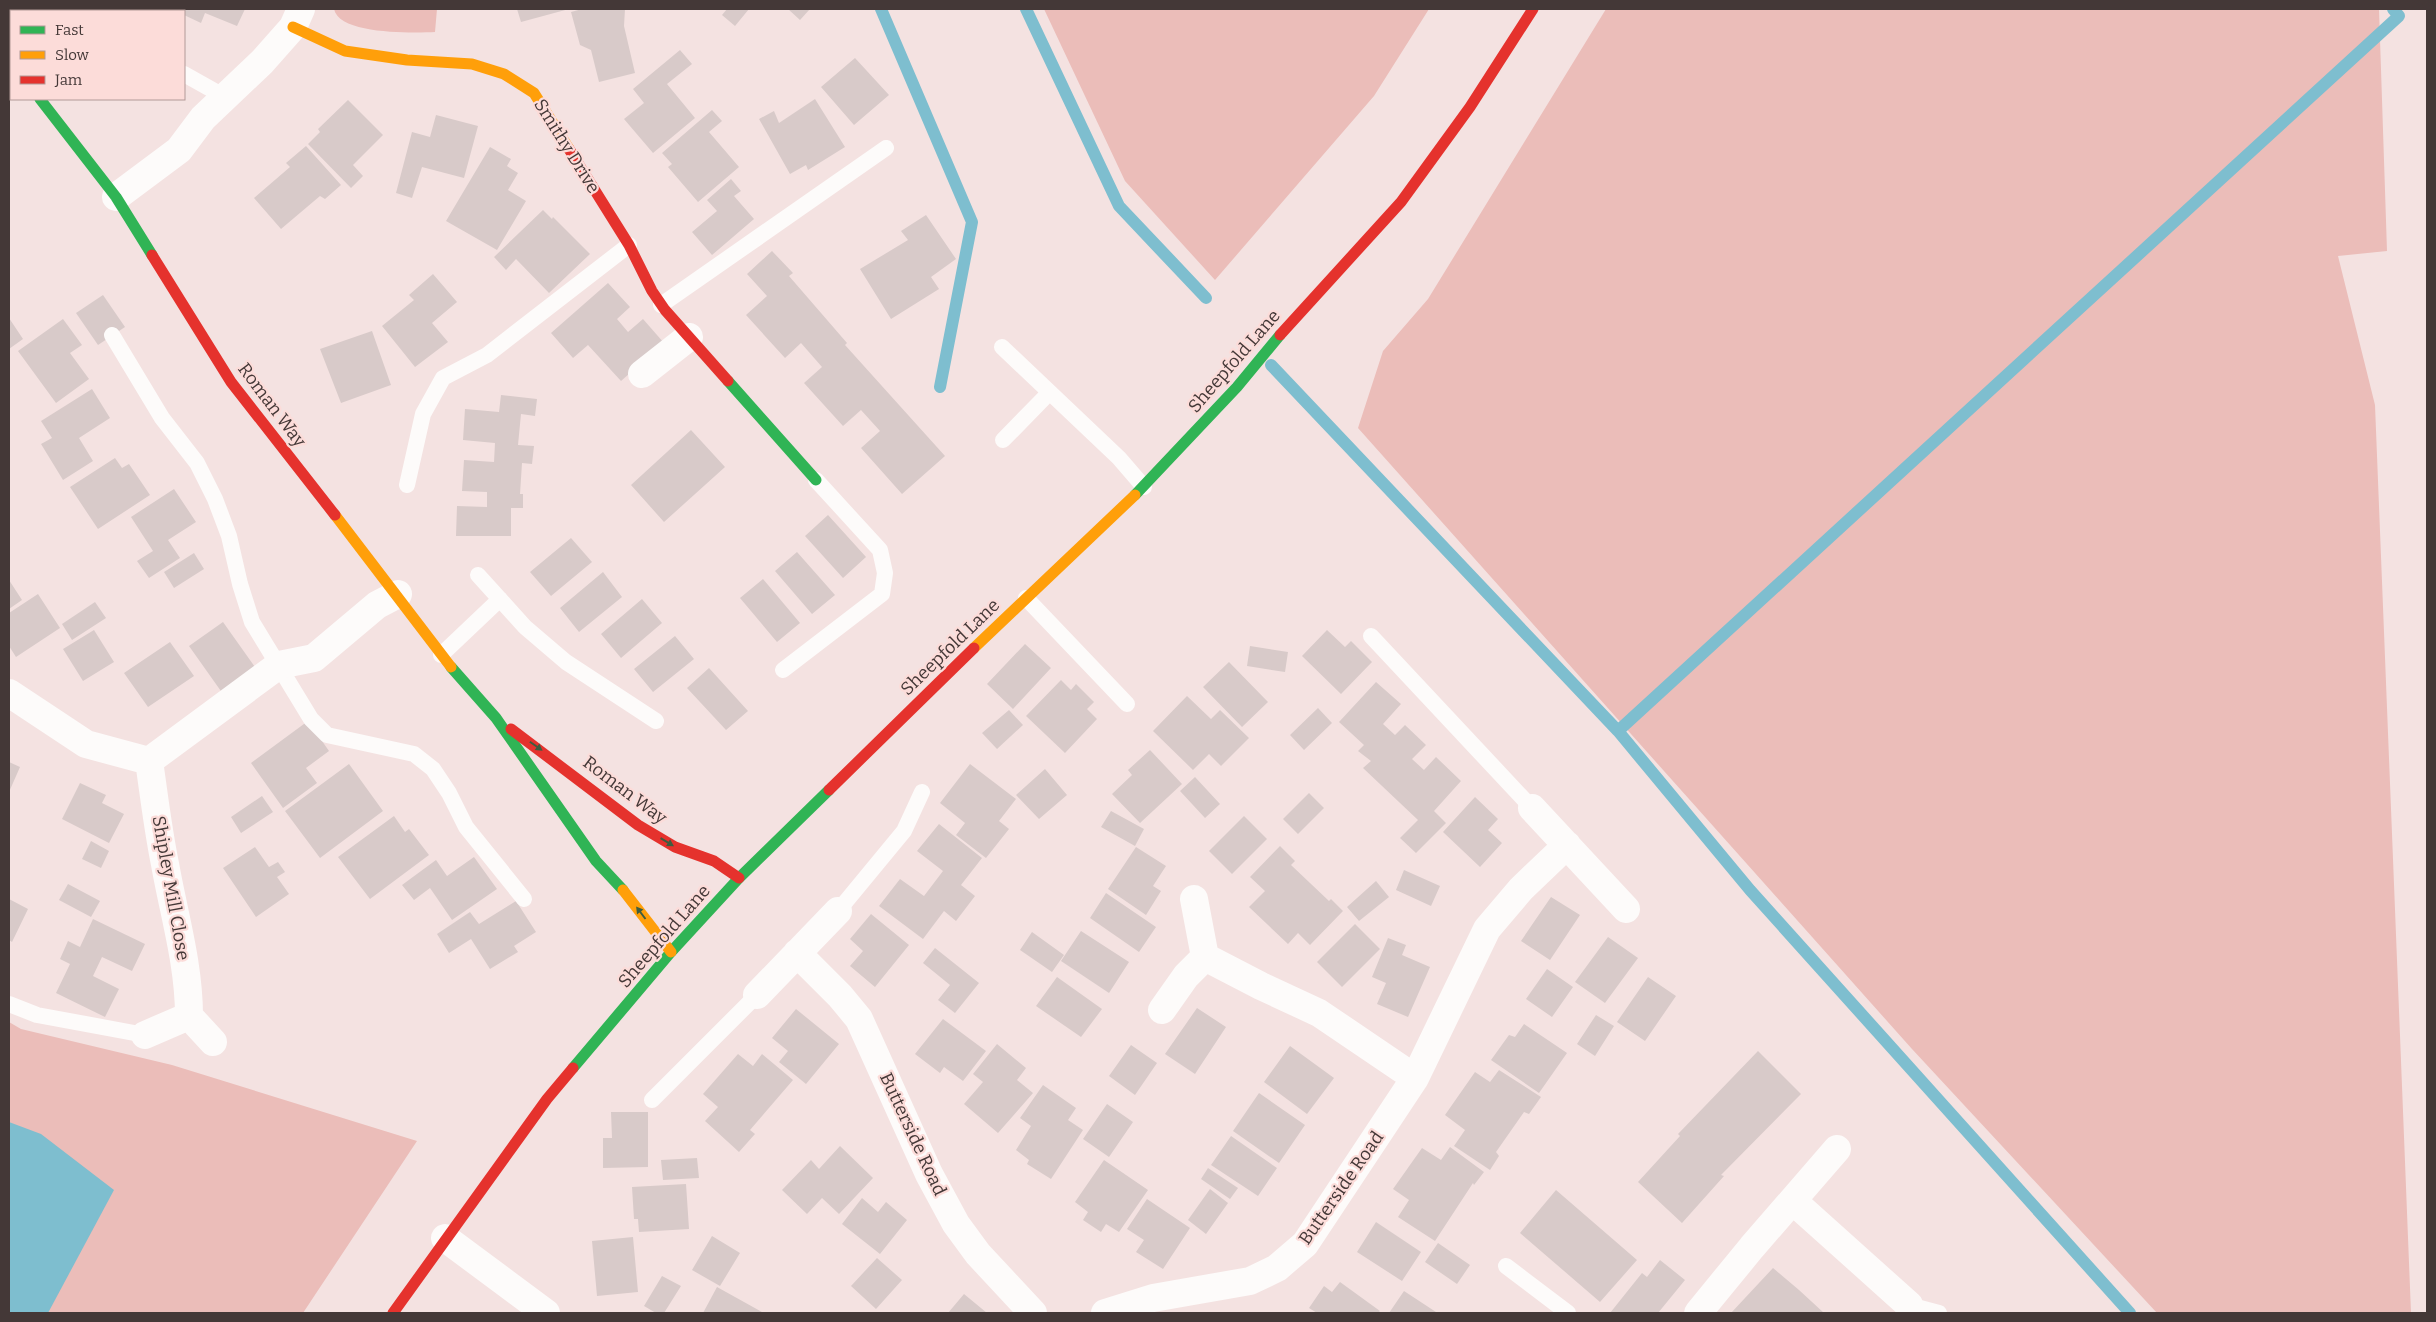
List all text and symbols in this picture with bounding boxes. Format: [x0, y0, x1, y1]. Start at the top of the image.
legend [10, 10, 185, 100]
text: Fast [55, 21, 84, 39]
text: Slow [55, 46, 90, 64]
text: Jam [54, 71, 83, 89]
street label: Smithy Drive [529, 95, 605, 197]
street label: Sheepfold Lane [1183, 305, 1285, 417]
street label: Roman Way [233, 359, 311, 452]
street label: Sheepfold Lane [896, 594, 1004, 700]
one-way arrow [529, 741, 542, 751]
street label: Roman Way [579, 751, 672, 829]
street label: Shipley Mill Close [147, 814, 195, 962]
one-way arrow [660, 838, 673, 847]
street label: Sheepfold Lane [613, 880, 715, 992]
one-way arrow [636, 906, 646, 920]
street label: Butterside Road [875, 1069, 951, 1199]
street label: Butterside Road [1294, 1127, 1388, 1249]

